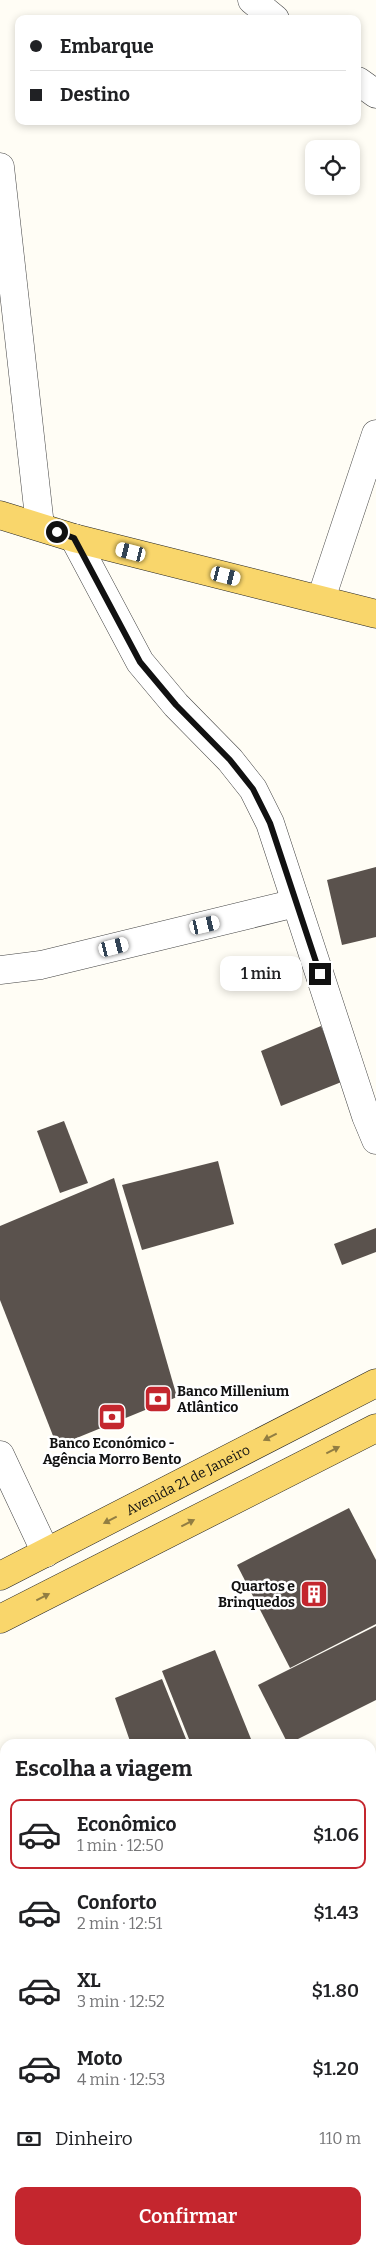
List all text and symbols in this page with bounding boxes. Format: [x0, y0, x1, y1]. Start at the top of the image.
text: Embarque [60, 35, 154, 58]
text: Destino [60, 83, 130, 106]
map controls [305, 140, 360, 195]
button: locate [305, 140, 360, 195]
route start [46, 521, 68, 543]
car [114, 541, 147, 563]
car [209, 565, 242, 587]
car [188, 914, 221, 936]
car [97, 936, 130, 958]
callout: 1 min [220, 956, 302, 992]
route end [309, 963, 331, 985]
text: 1 min [241, 964, 281, 983]
place label: Banco Millenium Atlântico [177, 1383, 290, 1416]
bank icon: Banco Millenium Atlântico [143, 1384, 173, 1414]
bank icon: Banco Económico - Agência Morro Bento [97, 1402, 127, 1432]
one-way arrow [263, 1433, 278, 1441]
place label: Banco Económico - Agência Morro Bento [43, 1435, 181, 1468]
street label: Avenida 21 de Janeiro [123, 1441, 253, 1519]
one-way arrow [326, 1446, 340, 1454]
one-way arrow [103, 1516, 117, 1524]
one-way arrow [181, 1519, 196, 1527]
place label: Quartos e Brinquedos [218, 1578, 295, 1611]
building icon: Quartos e Brinquedos [299, 1579, 329, 1609]
one-way arrow [36, 1593, 51, 1601]
text: Escolha a viagem [15, 1755, 192, 1782]
icon: car [17, 1812, 62, 1857]
text: Econômico [77, 1813, 177, 1836]
text: $1.06 [313, 1823, 359, 1846]
text: 1 min · 12:50 [77, 1836, 164, 1855]
icon: car [17, 1890, 62, 1935]
text: Conforto [77, 1891, 157, 1914]
text: $1.43 [313, 1901, 359, 1924]
text: 2 min · 12:51 [77, 1914, 162, 1933]
icon: car [17, 1968, 62, 2013]
text: XL [77, 1969, 101, 1992]
text: $1.80 [312, 1979, 359, 2002]
text: 3 min · 12:52 [77, 1992, 165, 2011]
icon: car [17, 2046, 62, 2091]
text: Moto [77, 2047, 123, 2070]
text: $1.20 [312, 2057, 359, 2080]
text: 4 min · 12:53 [77, 2070, 165, 2089]
icon: cash [15, 2125, 43, 2153]
text: Dinheiro [55, 2127, 133, 2150]
text: 110 m [319, 2129, 361, 2148]
button: Confirmar [15, 2187, 361, 2245]

